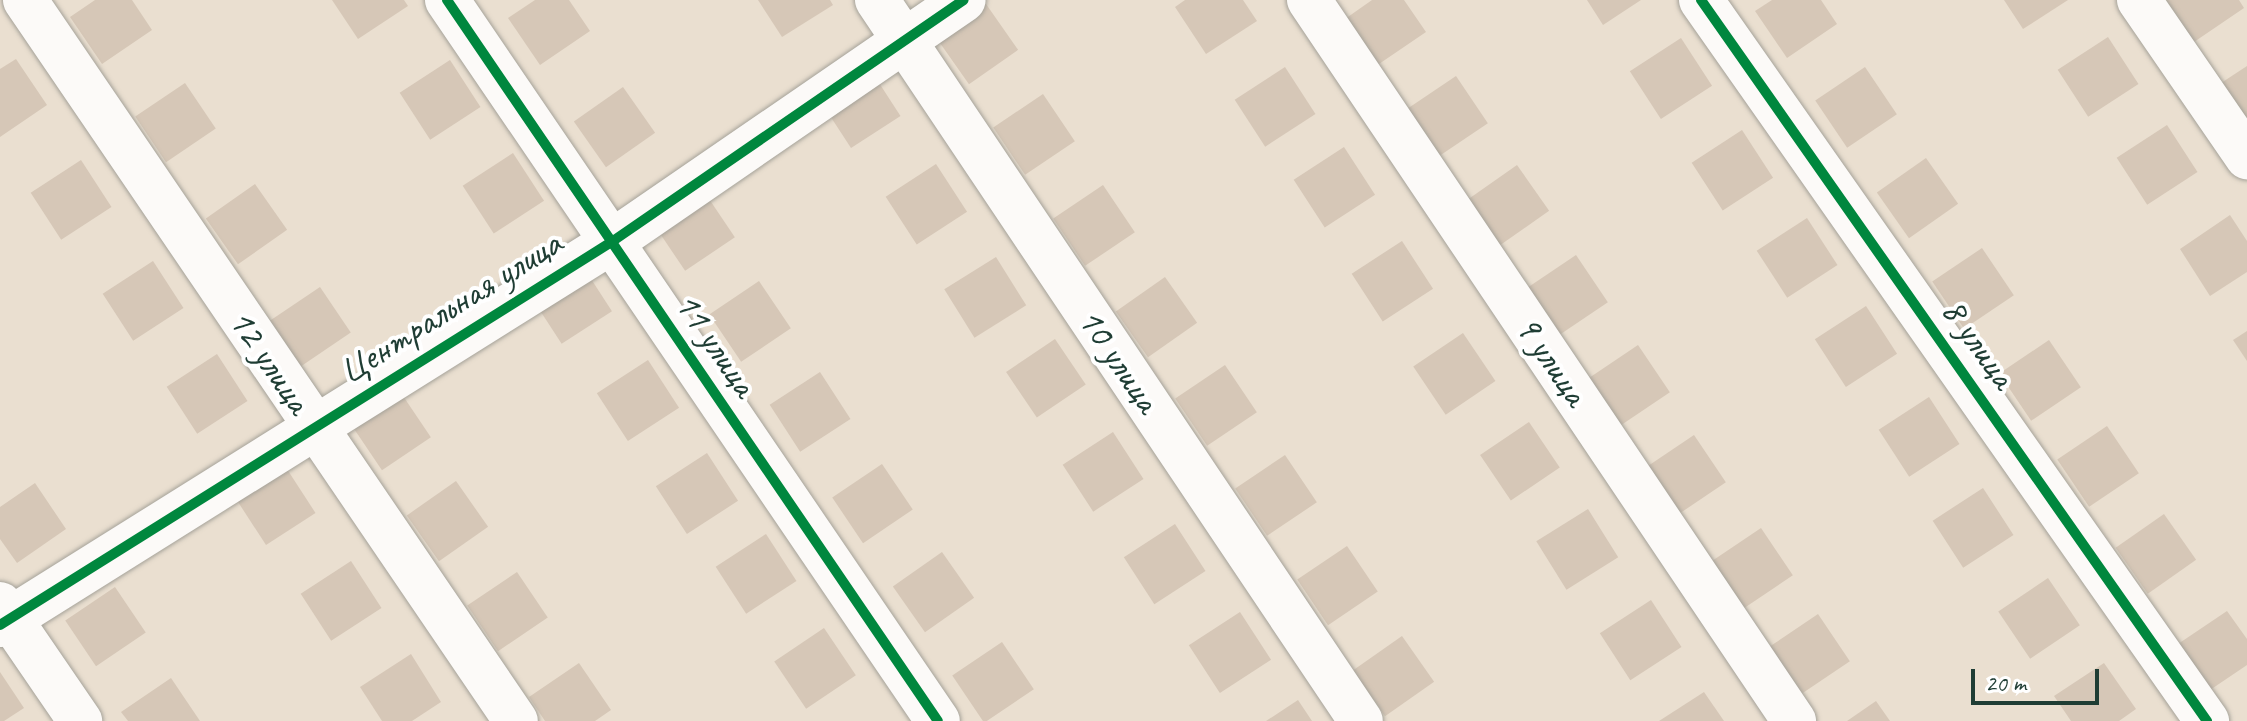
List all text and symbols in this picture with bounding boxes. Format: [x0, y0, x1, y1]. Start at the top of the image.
street label: Центральная улица [329, 220, 571, 394]
street label: 11 улица [665, 283, 767, 405]
street label: 8 улица [1932, 289, 2026, 397]
street label: 10 улица [1068, 299, 1170, 421]
street label: 12 улица [219, 300, 321, 422]
street label: 9 улица [1505, 306, 1599, 414]
scale bar [1975, 653, 2103, 703]
text: 20 m [1985, 668, 2026, 698]

